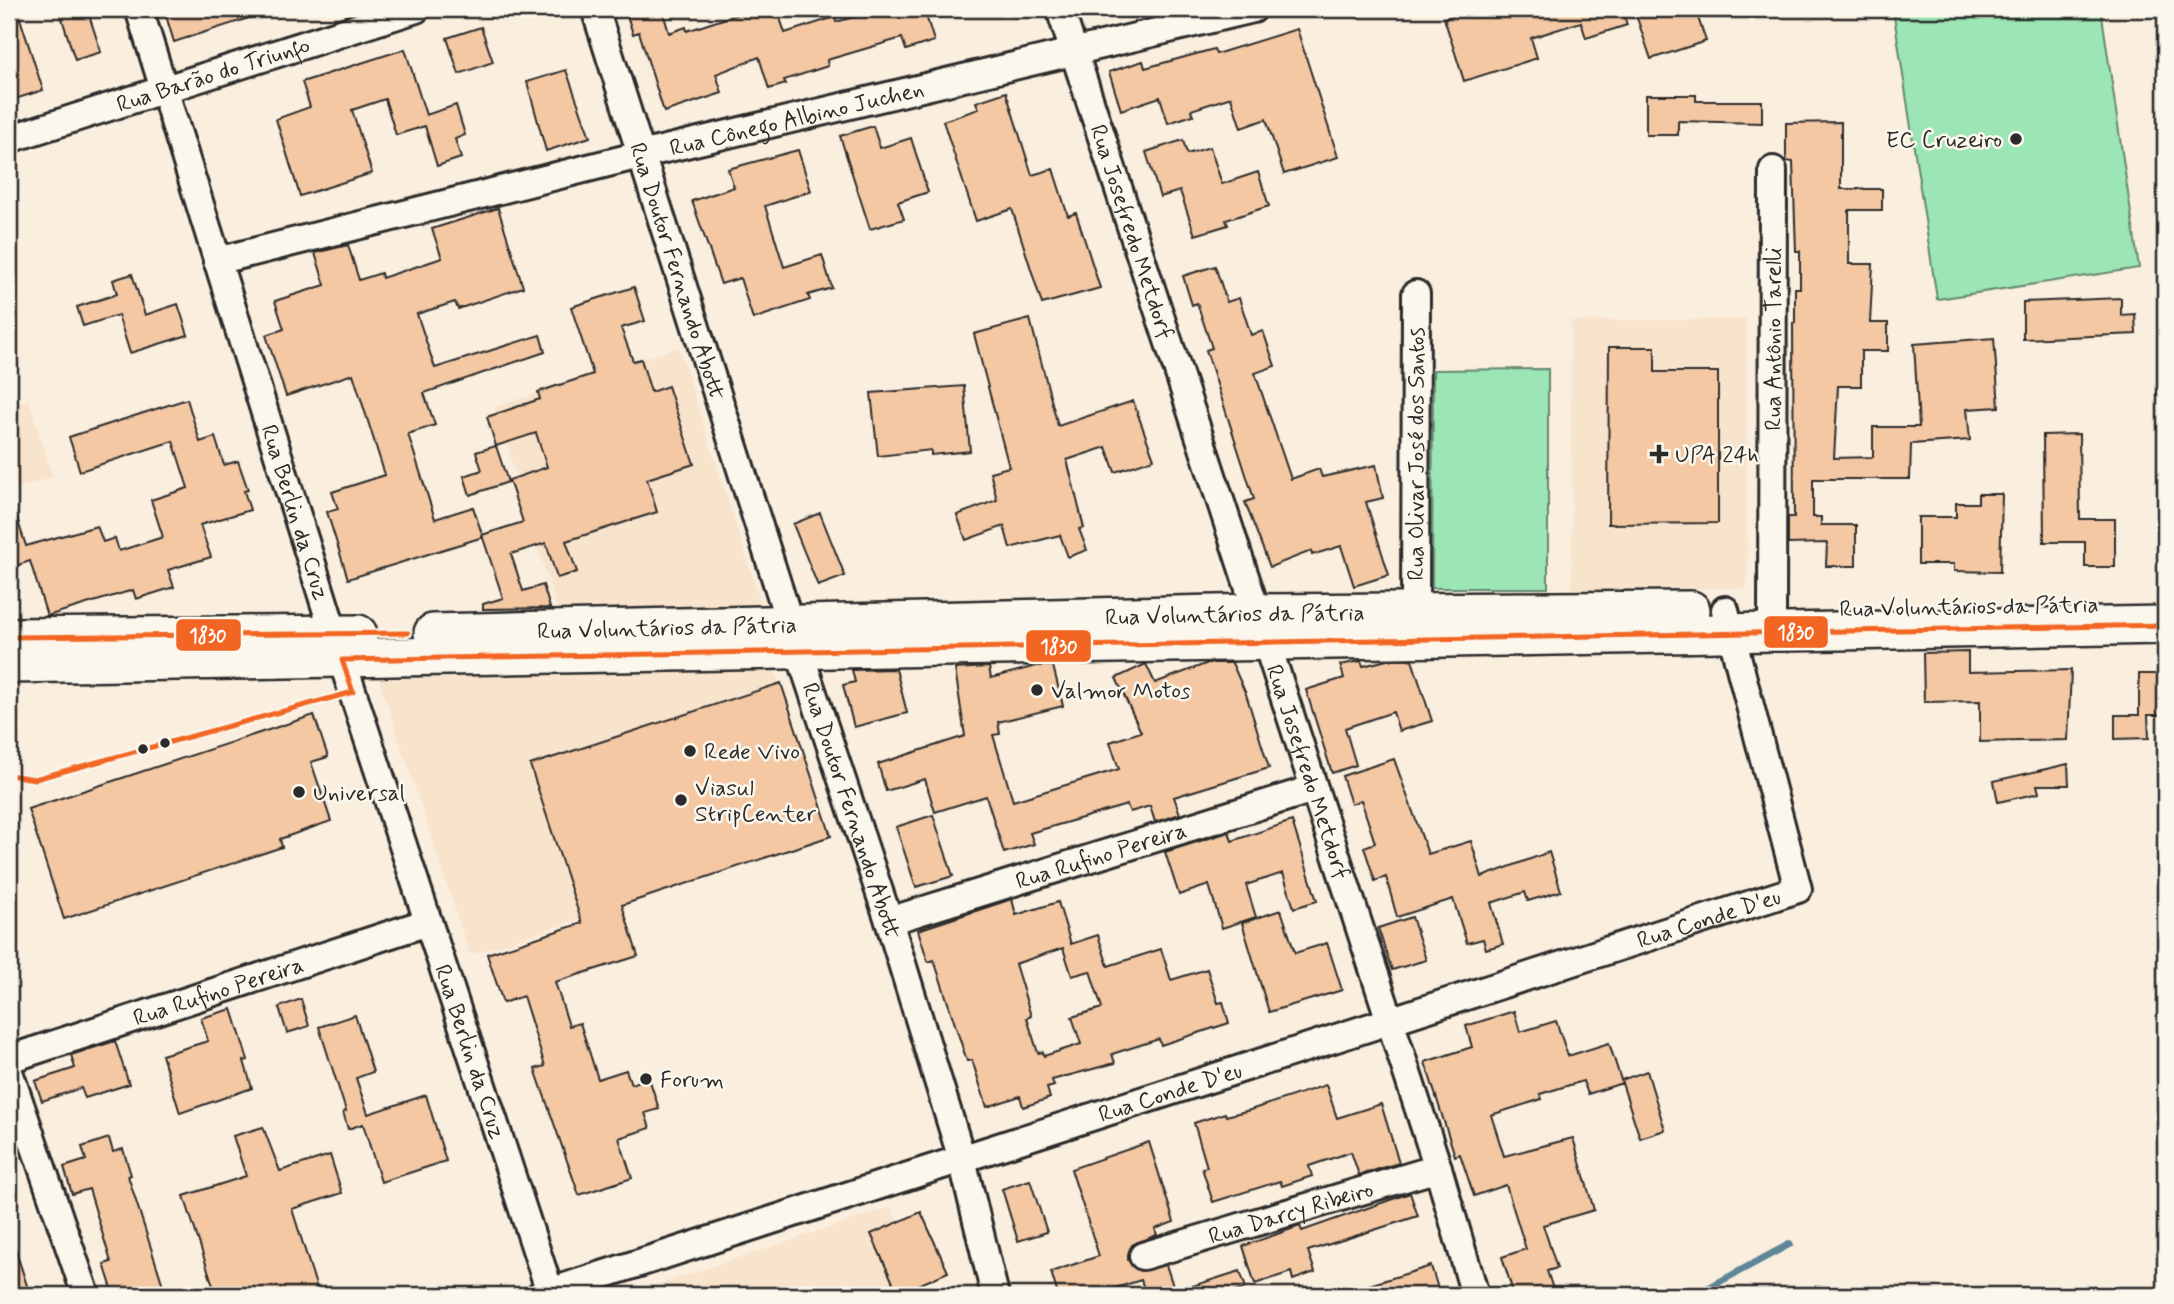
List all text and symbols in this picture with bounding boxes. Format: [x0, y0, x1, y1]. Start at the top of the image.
street label: Rua Barão do Triunfo [113, 31, 314, 121]
street label: Rua Cônego Albino Juchen [667, 75, 927, 164]
street label: Rua Josefredo Metdorf [1082, 121, 1180, 343]
place label: EC Cruzeiro [1886, 126, 2002, 156]
marker: EC Cruzeiro [2008, 131, 2024, 147]
street label: Rua Doutor Fernando Abott [621, 139, 731, 405]
street label: Rua Antônio Tarelli [1759, 247, 1790, 431]
street label: Rua Olivar José dos Santos [1402, 327, 1433, 581]
street label: Rua Berlin da Cruz [253, 421, 335, 604]
place label: UPA 24h [1675, 441, 1759, 471]
marker: UPA 24h [1649, 444, 1669, 464]
street label: Rua Voluntários da Pátria [1839, 591, 2099, 625]
street label: Rua Voluntários da Pátria [1105, 599, 1365, 634]
street label: Rua Voluntários da Pátria [537, 611, 797, 647]
line badge: 1830 [1763, 615, 1829, 649]
line badge: 1830 [175, 618, 242, 652]
text: 1830 [1777, 621, 1815, 646]
text: 1830 [189, 624, 227, 649]
line badge: 1830 [1025, 629, 1092, 663]
text: 1830 [1040, 635, 1078, 660]
street label: Rua Josefredo Metdorf [1258, 661, 1356, 883]
place label: Valmor Motos [1051, 677, 1190, 707]
street label: Rua Doutor Fernando Abott [794, 679, 907, 944]
marker: Valmor Motos [1029, 682, 1045, 698]
unlabelled marker [158, 736, 172, 750]
place label: Rede Vivo [704, 738, 800, 768]
unlabelled marker [136, 742, 150, 756]
marker: Rede Vivo [682, 743, 698, 759]
place label: Viasul StripCenter [695, 774, 817, 830]
place label: Universal [313, 779, 405, 809]
marker: Universal [291, 784, 307, 800]
marker: Viasul StripCenter [673, 792, 689, 808]
street label: Rua Rufino Pereira [1012, 816, 1191, 898]
street label: Rua Conde D'eu [1634, 883, 1785, 957]
street label: Rua Rufino Pereira [130, 951, 308, 1034]
street label: Rua Berlin da Cruz [426, 961, 512, 1143]
street label: Rua Conde D'eu [1095, 1056, 1246, 1131]
place label: Forum [660, 1066, 724, 1096]
marker: Forum [638, 1071, 654, 1087]
street label: Rua Darcy Ribeiro [1205, 1175, 1377, 1253]

